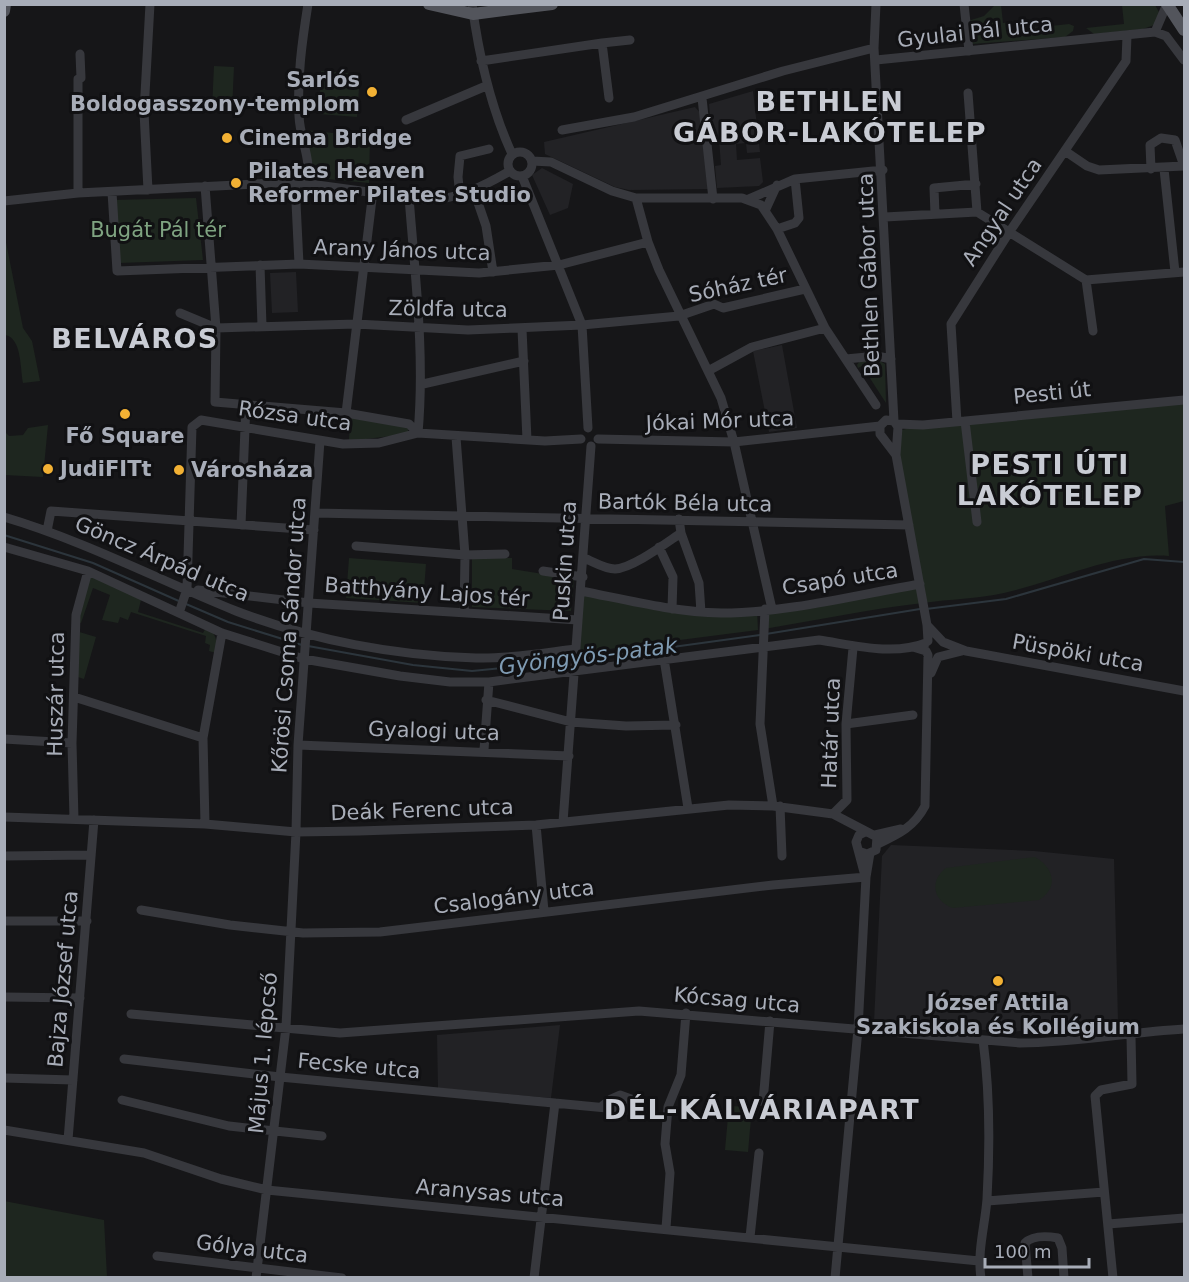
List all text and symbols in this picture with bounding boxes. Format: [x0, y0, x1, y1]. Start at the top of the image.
street label: Gyulai Pál utca [896, 12, 1054, 52]
place label: Sarlós Boldogasszony-templom [70, 68, 360, 116]
marker: Sarlós Boldogasszony-templom [365, 85, 379, 99]
district label: BETHLEN GÁBOR-LAKÓTELEP [673, 86, 987, 148]
place label: Cinema Bridge [239, 126, 412, 150]
marker: Cinema Bridge [220, 131, 234, 145]
street label: Angyal utca [957, 154, 1047, 270]
place label: Pilates Heaven Reformer Pilates Studio [248, 159, 531, 207]
street label: Bethlen Gábor utca [853, 173, 885, 377]
marker: Pilates Heaven Reformer Pilates Studio [229, 176, 243, 190]
park label: Bugát Pál tér [90, 218, 226, 242]
street label: Arany János utca [313, 235, 491, 265]
street label: Sóház tér [687, 263, 790, 307]
street label: Zöldfa utca [388, 296, 508, 322]
district label: BELVÁROS [51, 323, 219, 354]
street label: Pesti út [1012, 377, 1092, 409]
street label: Rózsa utca [237, 396, 353, 436]
street label: Jókai Mór utca [643, 406, 795, 436]
marker: Fő Square [118, 407, 132, 421]
place label: Fő Square [65, 424, 185, 448]
district label: PESTI ÚTI LAKÓTELEP [957, 449, 1143, 511]
place label: JudiFITt [58, 457, 152, 481]
place label: Városháza [191, 458, 313, 482]
marker: JudiFITt [41, 462, 55, 476]
marker: Városháza [172, 463, 186, 477]
street label: Bartók Béla utca [598, 489, 772, 517]
street label: Kőrösi Csoma Sándor utca [267, 496, 311, 774]
street label: Puskin utca [549, 500, 581, 622]
street label: Göncz Árpád utca [71, 511, 253, 607]
street label: Csapó utca [780, 558, 900, 600]
street label: Batthyány Lajos tér [324, 573, 531, 611]
street label: Püspöki utca [1010, 630, 1146, 676]
street label: Huszár utca [43, 631, 69, 757]
water label: Gyöngyös-patak [497, 632, 680, 679]
street label: Határ utca [817, 677, 845, 789]
street label: Gyalogi utca [368, 717, 500, 745]
street label: Deák Ferenc utca [330, 795, 514, 825]
street label: Csalogány utca [432, 875, 596, 919]
street label: Bajza József utca [43, 889, 83, 1069]
street label: Május 1. lépcső [244, 971, 282, 1135]
marker: József Attila Szakiskola és Kollégium [991, 974, 1005, 988]
street label: Kócsag utca [673, 983, 801, 1017]
place label: József Attila Szakiskola és Kollégium [856, 991, 1140, 1039]
street label: Fecske utca [297, 1049, 421, 1083]
district label: DÉL-KÁLVÁRIAPART [604, 1094, 920, 1125]
street label: Aranysas utca [415, 1175, 565, 1211]
street label: Gólya utca [195, 1230, 309, 1268]
scale bar [985, 1231, 1088, 1269]
text: 100 m [994, 1241, 1052, 1262]

